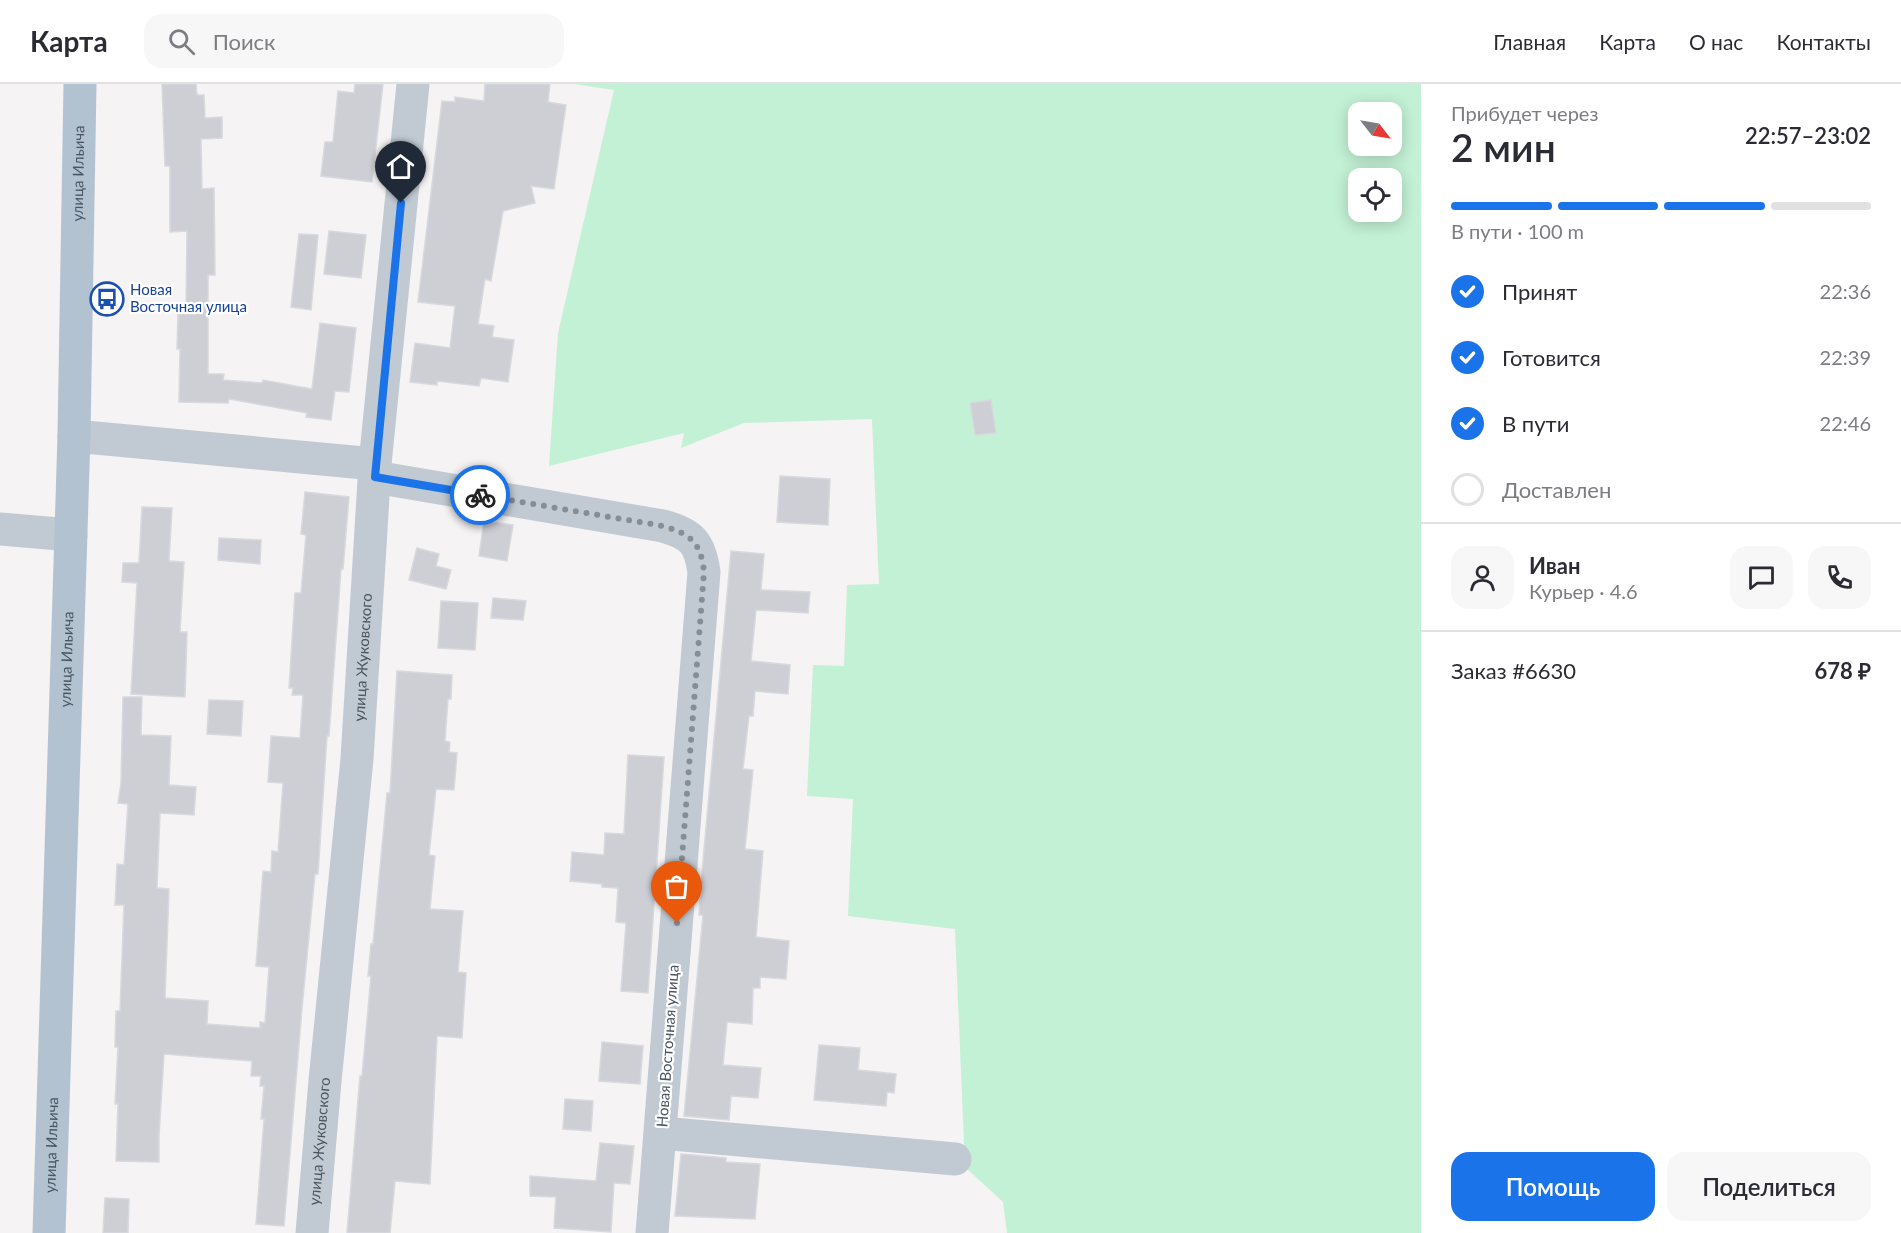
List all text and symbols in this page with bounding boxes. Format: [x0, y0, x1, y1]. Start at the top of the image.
search box [144, 14, 564, 68]
text: Карта [30, 24, 108, 58]
icon: search [165, 25, 198, 58]
text: Поиск [213, 28, 276, 55]
text: Главная [1493, 29, 1566, 54]
text: Карта [1599, 29, 1656, 54]
text: О нас [1689, 29, 1743, 54]
text: Контакты [1776, 29, 1871, 54]
text: Прибудет через [1451, 101, 1598, 125]
north arrow [1348, 102, 1402, 156]
map controls [1348, 102, 1402, 222]
text: 22:57–23:02 [1745, 122, 1871, 149]
text: 2 мин [1451, 124, 1556, 170]
street label: улица Ильича [68, 125, 87, 222]
pin [375, 141, 426, 203]
icon: home [384, 150, 417, 183]
button: locate [1348, 168, 1402, 222]
text: В пути · 100 m [1451, 219, 1584, 243]
icon: check [1451, 275, 1484, 308]
text: Принят [1502, 278, 1577, 305]
text: 22:36 [1820, 279, 1871, 303]
place label: Новая Восточная улица [130, 280, 247, 315]
bus stop icon: Новая Восточная улица [89, 281, 125, 317]
icon: check [1451, 341, 1484, 374]
text: Готовится [1502, 344, 1601, 371]
text: 22:39 [1820, 345, 1871, 369]
icon: check [1451, 407, 1484, 440]
text: В пути [1502, 410, 1569, 437]
text: 22:46 [1820, 411, 1871, 435]
courier [450, 465, 510, 525]
text: Доставлен [1502, 476, 1611, 503]
icon: bike [464, 479, 497, 512]
button: person [1451, 546, 1514, 609]
button: chat [1730, 546, 1793, 609]
button: phone [1808, 546, 1871, 609]
text: Иван [1529, 552, 1581, 579]
text: Курьер · 4.6 [1529, 579, 1638, 603]
street label: улица Жуковского [349, 593, 375, 722]
street label: улица Ильича [55, 611, 76, 708]
text: Заказ #6630 [1451, 657, 1576, 684]
text: 678 ₽ [1815, 657, 1871, 684]
pin [651, 861, 702, 923]
icon: bag [660, 870, 693, 903]
street label: Новая Восточная улица [652, 964, 682, 1128]
street label: улица Жуковского [304, 1077, 333, 1206]
street label: улица Ильича [40, 1097, 61, 1193]
button: Помощь [1451, 1152, 1655, 1221]
button: Поделиться [1667, 1152, 1871, 1221]

